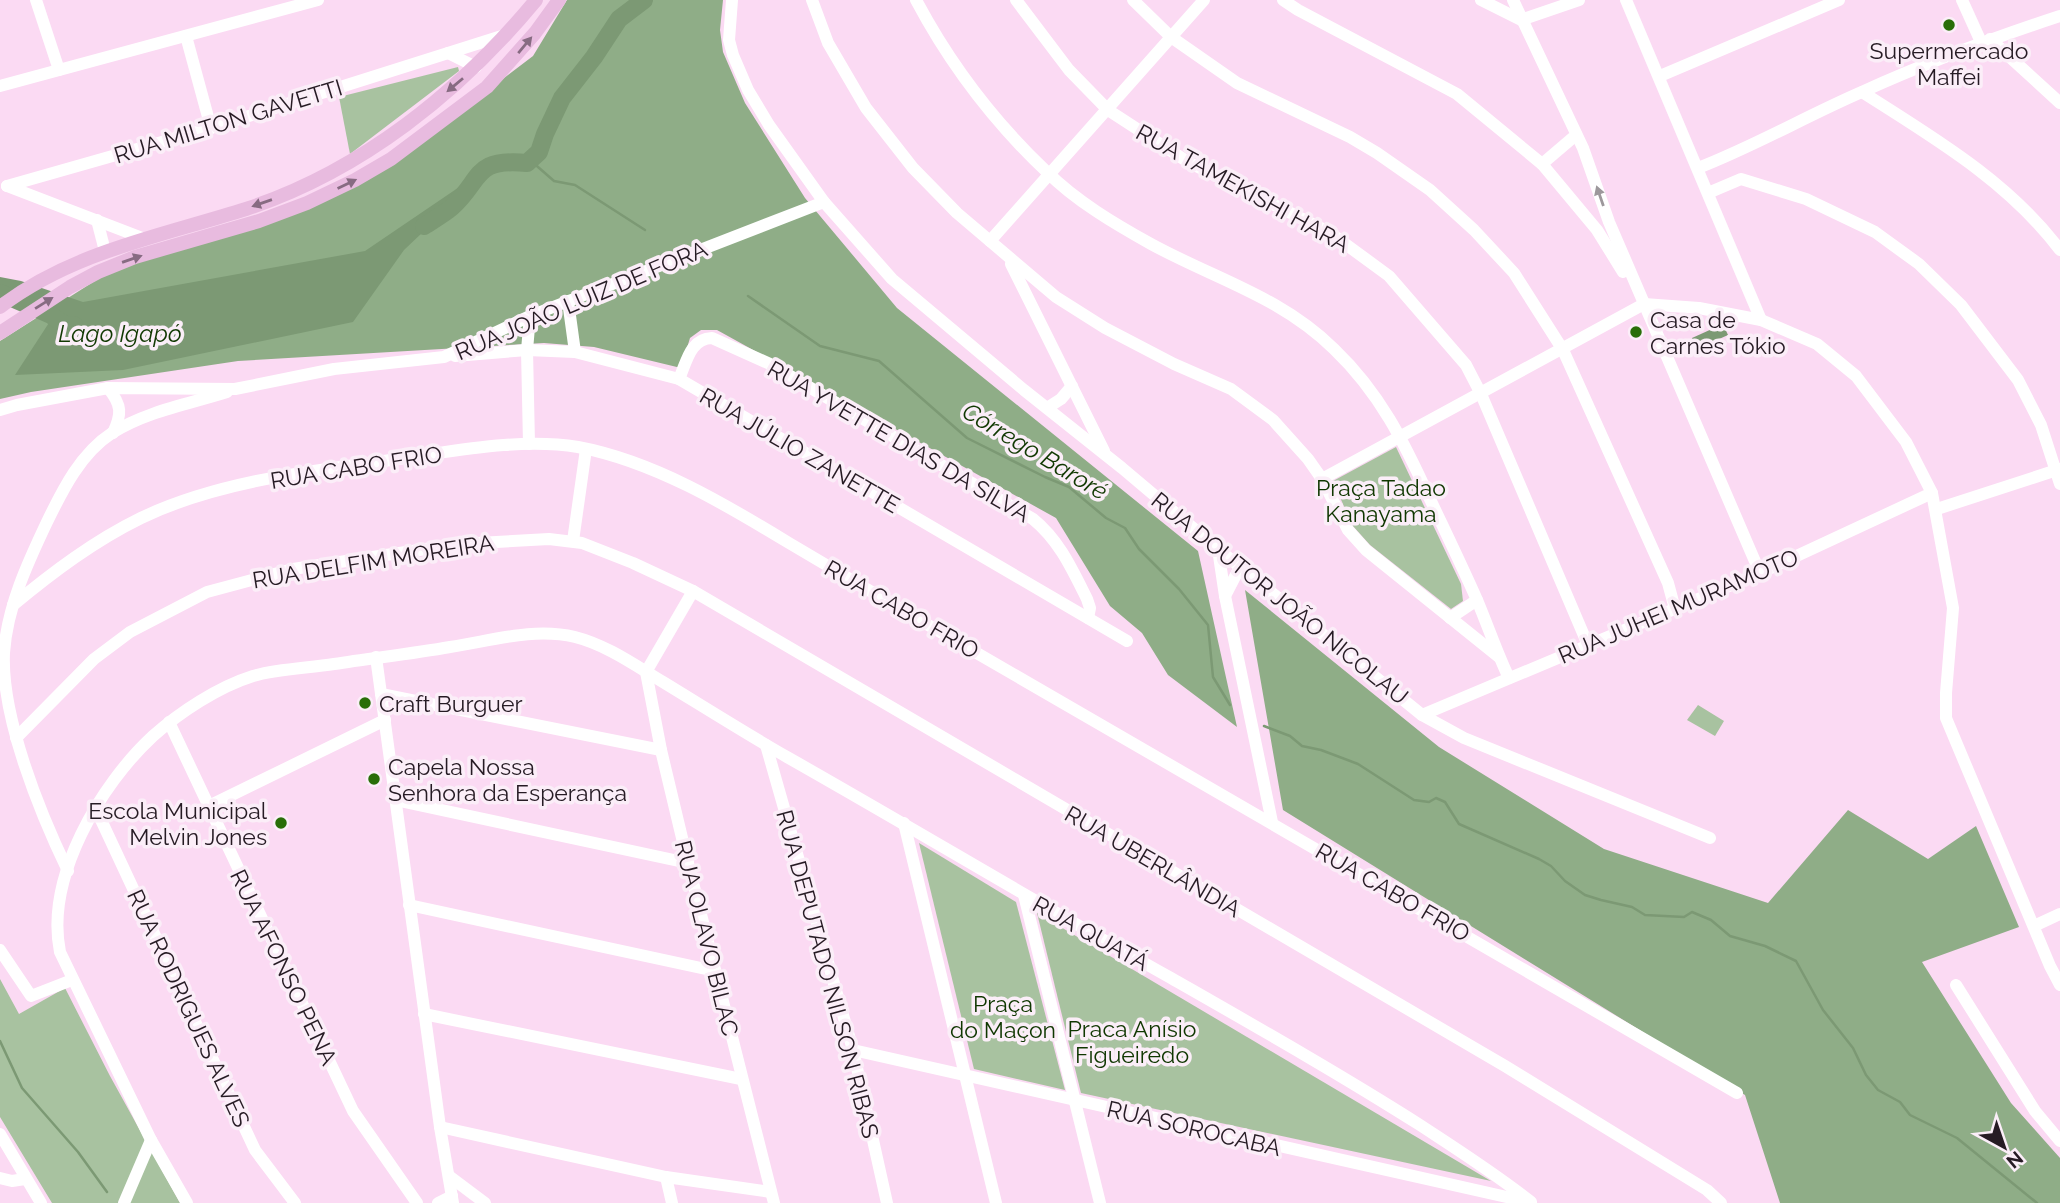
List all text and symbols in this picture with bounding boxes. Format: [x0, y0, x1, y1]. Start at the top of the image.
marker: Supermercado Maffei [1941, 17, 1957, 33]
one-way arrow [517, 36, 533, 54]
place label: Supermercado Maffei [1870, 37, 2028, 90]
street label: RUA MILTON GAVETTI [110, 73, 346, 169]
one-way arrow [447, 77, 464, 92]
street label: RUA TAMEKISHI HARA [1132, 118, 1355, 258]
one-way arrow [337, 179, 357, 190]
one-way arrow [1594, 185, 1605, 206]
one-way arrow [252, 198, 273, 209]
street label: RUA JOÃO LUIZ DE FORA [451, 234, 711, 365]
one-way arrow [122, 253, 143, 264]
one-way arrow [34, 297, 53, 310]
place label: Casa de Carnes Tókio [1650, 306, 1786, 359]
water label: Lago Igapó [58, 319, 182, 348]
marker: Casa de Carnes Tókio [1628, 324, 1644, 340]
street label: RUA YVETTE DIAS DA SILVA [763, 355, 1035, 528]
street label: RUA JÚLIO ZANETTE [695, 382, 905, 518]
water label: Córrego Baroré [957, 396, 1113, 506]
street label: RUA CABO FRIO [268, 440, 444, 494]
park label: Praça Tadao Kanayama [1316, 474, 1446, 527]
street label: RUA DOUTOR JOÃO NICOLAU [1146, 486, 1414, 710]
street label: RUA DELFIM MOREIRA [250, 528, 496, 593]
street label: RUA JUHEI MURAMOTO [1554, 543, 1802, 669]
street label: RUA CABO FRIO [820, 554, 984, 664]
place label: Craft Burguer [379, 690, 523, 717]
marker: Craft Burguer [357, 695, 373, 711]
place label: Capela Nossa Senhora da Esperança [388, 753, 627, 806]
marker: Capela Nossa Senhora da Esperança [366, 771, 382, 787]
place label: Escola Municipal Melvin Jones [88, 797, 268, 850]
street label: RUA UBERLÂNDIA [1060, 800, 1246, 923]
street label: RUA DEPUTADO NILSON RIBAS [771, 807, 885, 1141]
marker: Escola Municipal Melvin Jones [273, 815, 289, 831]
street label: RUA OLAVO BILAC [670, 837, 744, 1039]
street label: RUA CABO FRIO [1311, 837, 1475, 947]
street label: RUA AFONSO PENA [225, 865, 343, 1070]
street label: RUA RODRIGUES ALVES [122, 885, 256, 1131]
street label: RUA QUATÁ [1028, 890, 1154, 976]
park label: Praça do Maçon [950, 990, 1056, 1043]
park label: Praca Anísio Figueiredo [1068, 1015, 1196, 1068]
street label: RUA SOROCABA [1104, 1095, 1284, 1161]
north arrow [1969, 1112, 2039, 1182]
text: N [2002, 1147, 2028, 1173]

